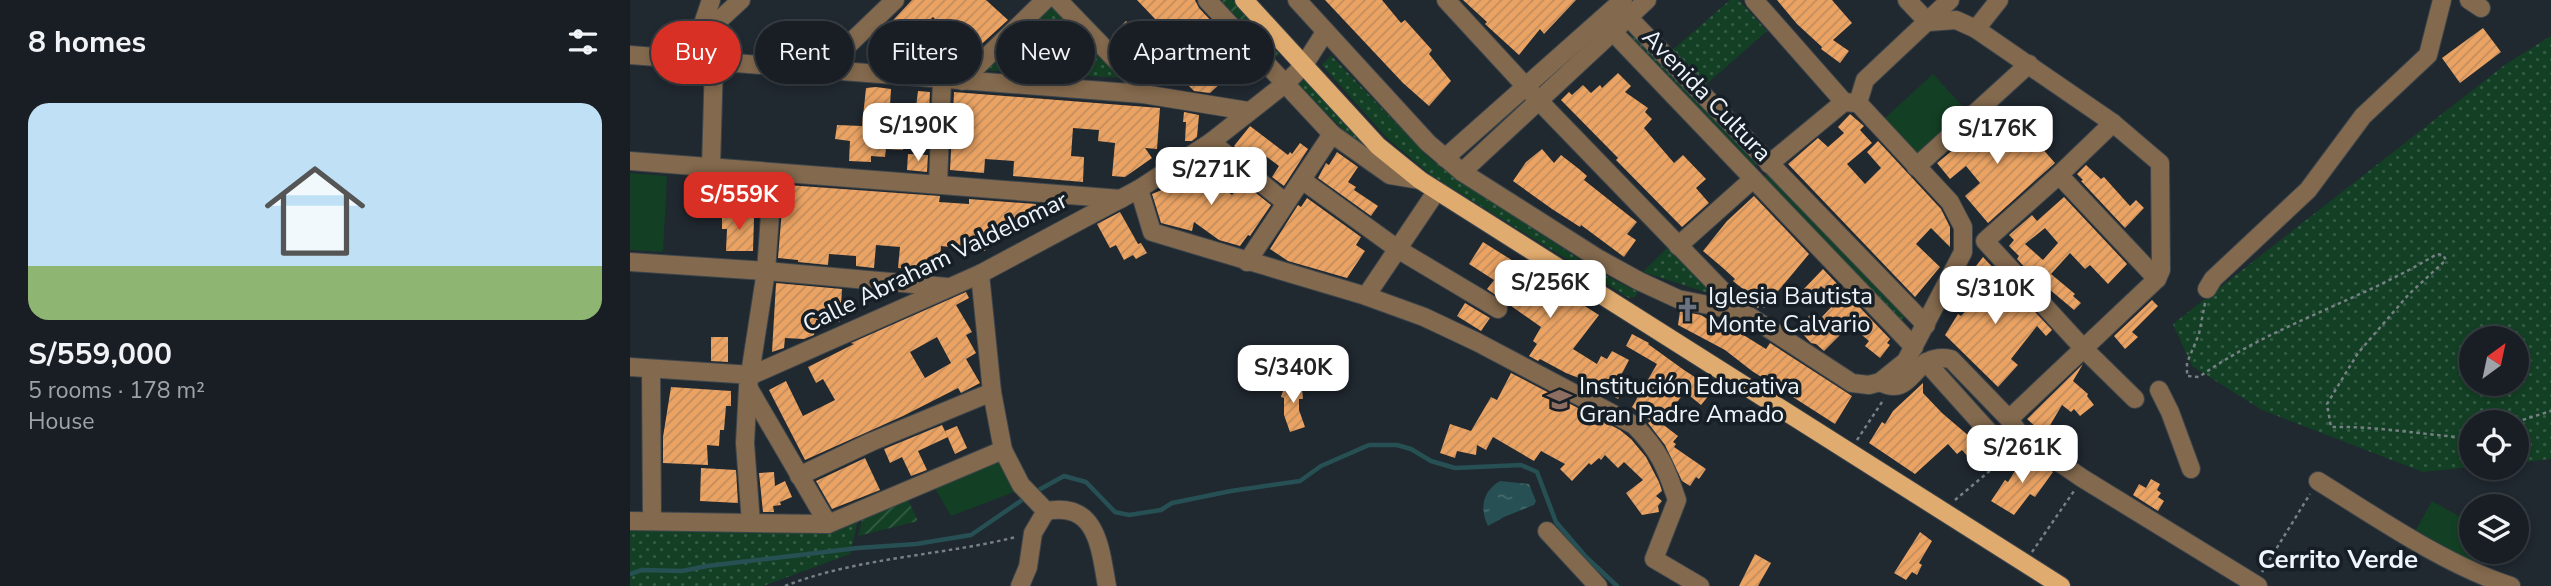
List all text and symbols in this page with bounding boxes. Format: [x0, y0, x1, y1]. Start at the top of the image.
chip: Buy [651, 21, 741, 84]
chip: Rent [755, 21, 854, 84]
chip: Filters [868, 21, 982, 84]
chip: New [996, 21, 1095, 84]
chip: Apartment [1109, 21, 1274, 84]
text: 8 homes [28, 22, 146, 63]
street label: Avenida Cultura [1635, 22, 1779, 168]
icon: filters [564, 23, 602, 61]
pin: S/190K [861, 104, 975, 163]
pin: S/176K [1940, 106, 2054, 166]
text: S/190K [879, 110, 957, 141]
text: S/176K [1958, 113, 2036, 144]
icon: home [252, 148, 378, 274]
pin: S/271K [1154, 148, 1268, 207]
text: S/271K [1172, 154, 1250, 185]
pin: S/559K [682, 173, 796, 232]
text: S/559K [700, 179, 778, 210]
street label: Calle Abraham Valdelomar [797, 184, 1073, 340]
pin: S/256K [1493, 260, 1607, 320]
pin: S/310K [1938, 266, 2052, 326]
text: S/256K [1511, 267, 1589, 298]
text: S/310K [1956, 273, 2034, 304]
place label: Iglesia Bautista Monte Calvario [1708, 280, 1873, 340]
church icon: Iglesia Bautista Monte Calvario [1674, 296, 1702, 324]
north arrow [2459, 326, 2529, 396]
map controls [2459, 326, 2529, 564]
text: S/559,000 [28, 334, 172, 375]
pin: S/340K [1236, 346, 1350, 405]
text: S/340K [1254, 352, 1332, 383]
place label: Institución Educativa Gran Padre Amado [1579, 370, 1800, 430]
text: 5 rooms · 178 m² [28, 375, 205, 406]
school or university icon: Institución Educativa Gran Padre Amado [1545, 386, 1573, 414]
text: House [28, 406, 95, 437]
button: locate [2459, 410, 2529, 480]
pin: S/261K [1965, 426, 2079, 485]
text: S/261K [1983, 432, 2061, 463]
button: layers [2459, 494, 2529, 564]
district label: Cerrito Verde [2258, 542, 2418, 577]

